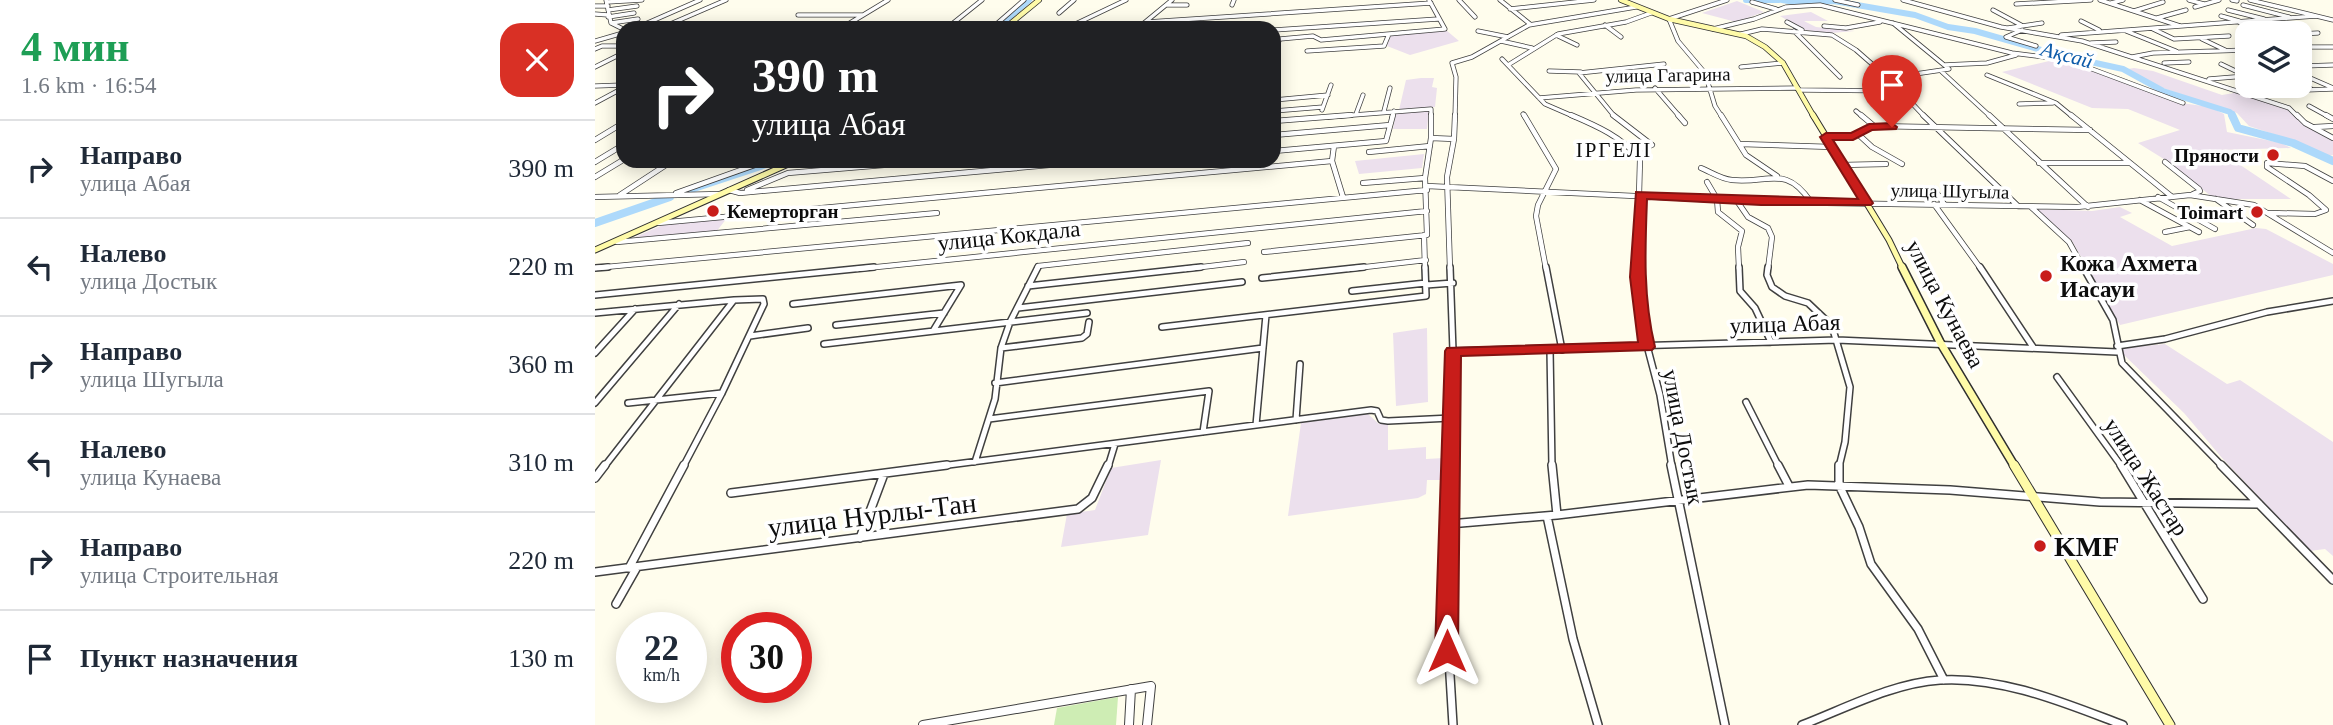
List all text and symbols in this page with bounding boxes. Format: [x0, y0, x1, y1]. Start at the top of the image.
map controls [2235, 21, 2312, 98]
button: layers [2235, 21, 2312, 98]
button: close [500, 23, 574, 97]
text: 4 мин [21, 24, 130, 70]
water label: Ақсай [2037, 36, 2096, 74]
text: 390 m [752, 48, 879, 103]
icon: right [637, 49, 728, 140]
pin [1862, 55, 1922, 127]
street label: улица Гагарина [1605, 63, 1731, 87]
icon: arrive [1873, 66, 1911, 104]
text: 1.6 km · 16:54 [21, 73, 156, 98]
text: улица Абая [752, 106, 906, 142]
district label: ІРГЕЛІ [1576, 138, 1652, 162]
text: Направо [80, 141, 182, 170]
place label: Пряности [2174, 145, 2259, 166]
marker: Пряности [2265, 147, 2281, 163]
icon: right [21, 150, 59, 188]
text: 390 m [508, 154, 574, 183]
text: улица Абая [80, 171, 190, 196]
street label: улица Шугыла [1890, 179, 2010, 203]
place label: Кемерторган [727, 201, 838, 222]
place label: Toimart [2177, 202, 2244, 223]
marker: Кемерторган [705, 203, 721, 219]
marker: Toimart [2249, 204, 2265, 220]
street label: улица Кокдала [936, 216, 1082, 256]
street label: улица Кунаева [1901, 236, 1989, 372]
text: Налево [80, 239, 166, 268]
icon: left [21, 248, 59, 286]
place label: Кожа Ахмета Иасауи [2060, 251, 2198, 302]
text: 220 m [508, 252, 574, 281]
marker: Кожа Ахмета Иасауи [2038, 268, 2054, 284]
text: улица Достык [80, 269, 217, 294]
street label: улица Абая [1729, 310, 1841, 338]
text: Направо [80, 337, 182, 366]
icon: right [21, 346, 59, 384]
text: 360 m [508, 350, 574, 379]
text: улица Шугыла [80, 367, 224, 392]
street label: улица Достык [1658, 367, 1709, 508]
street label: улица Жастар [2099, 414, 2193, 540]
text: Налево [80, 435, 166, 464]
icon: left [21, 444, 59, 482]
text: 310 m [508, 448, 574, 477]
text: улица Кунаева [80, 465, 221, 490]
street label: улица Нурлы-Тан [766, 487, 978, 543]
place label: KMF [2054, 531, 2119, 562]
text: Направо [80, 533, 182, 562]
marker: KMF [2032, 538, 2048, 554]
icon: right [21, 542, 59, 580]
text: 220 m [508, 546, 574, 575]
text: улица Строительная [80, 563, 279, 588]
speed limit sign: 30 [721, 612, 812, 703]
position arrow [1410, 614, 1484, 688]
text: 22 [644, 629, 679, 668]
icon: arrive [21, 640, 59, 678]
text: Пункт назначения [80, 644, 298, 673]
text: 130 m [508, 644, 574, 673]
text: km/h [643, 665, 680, 685]

